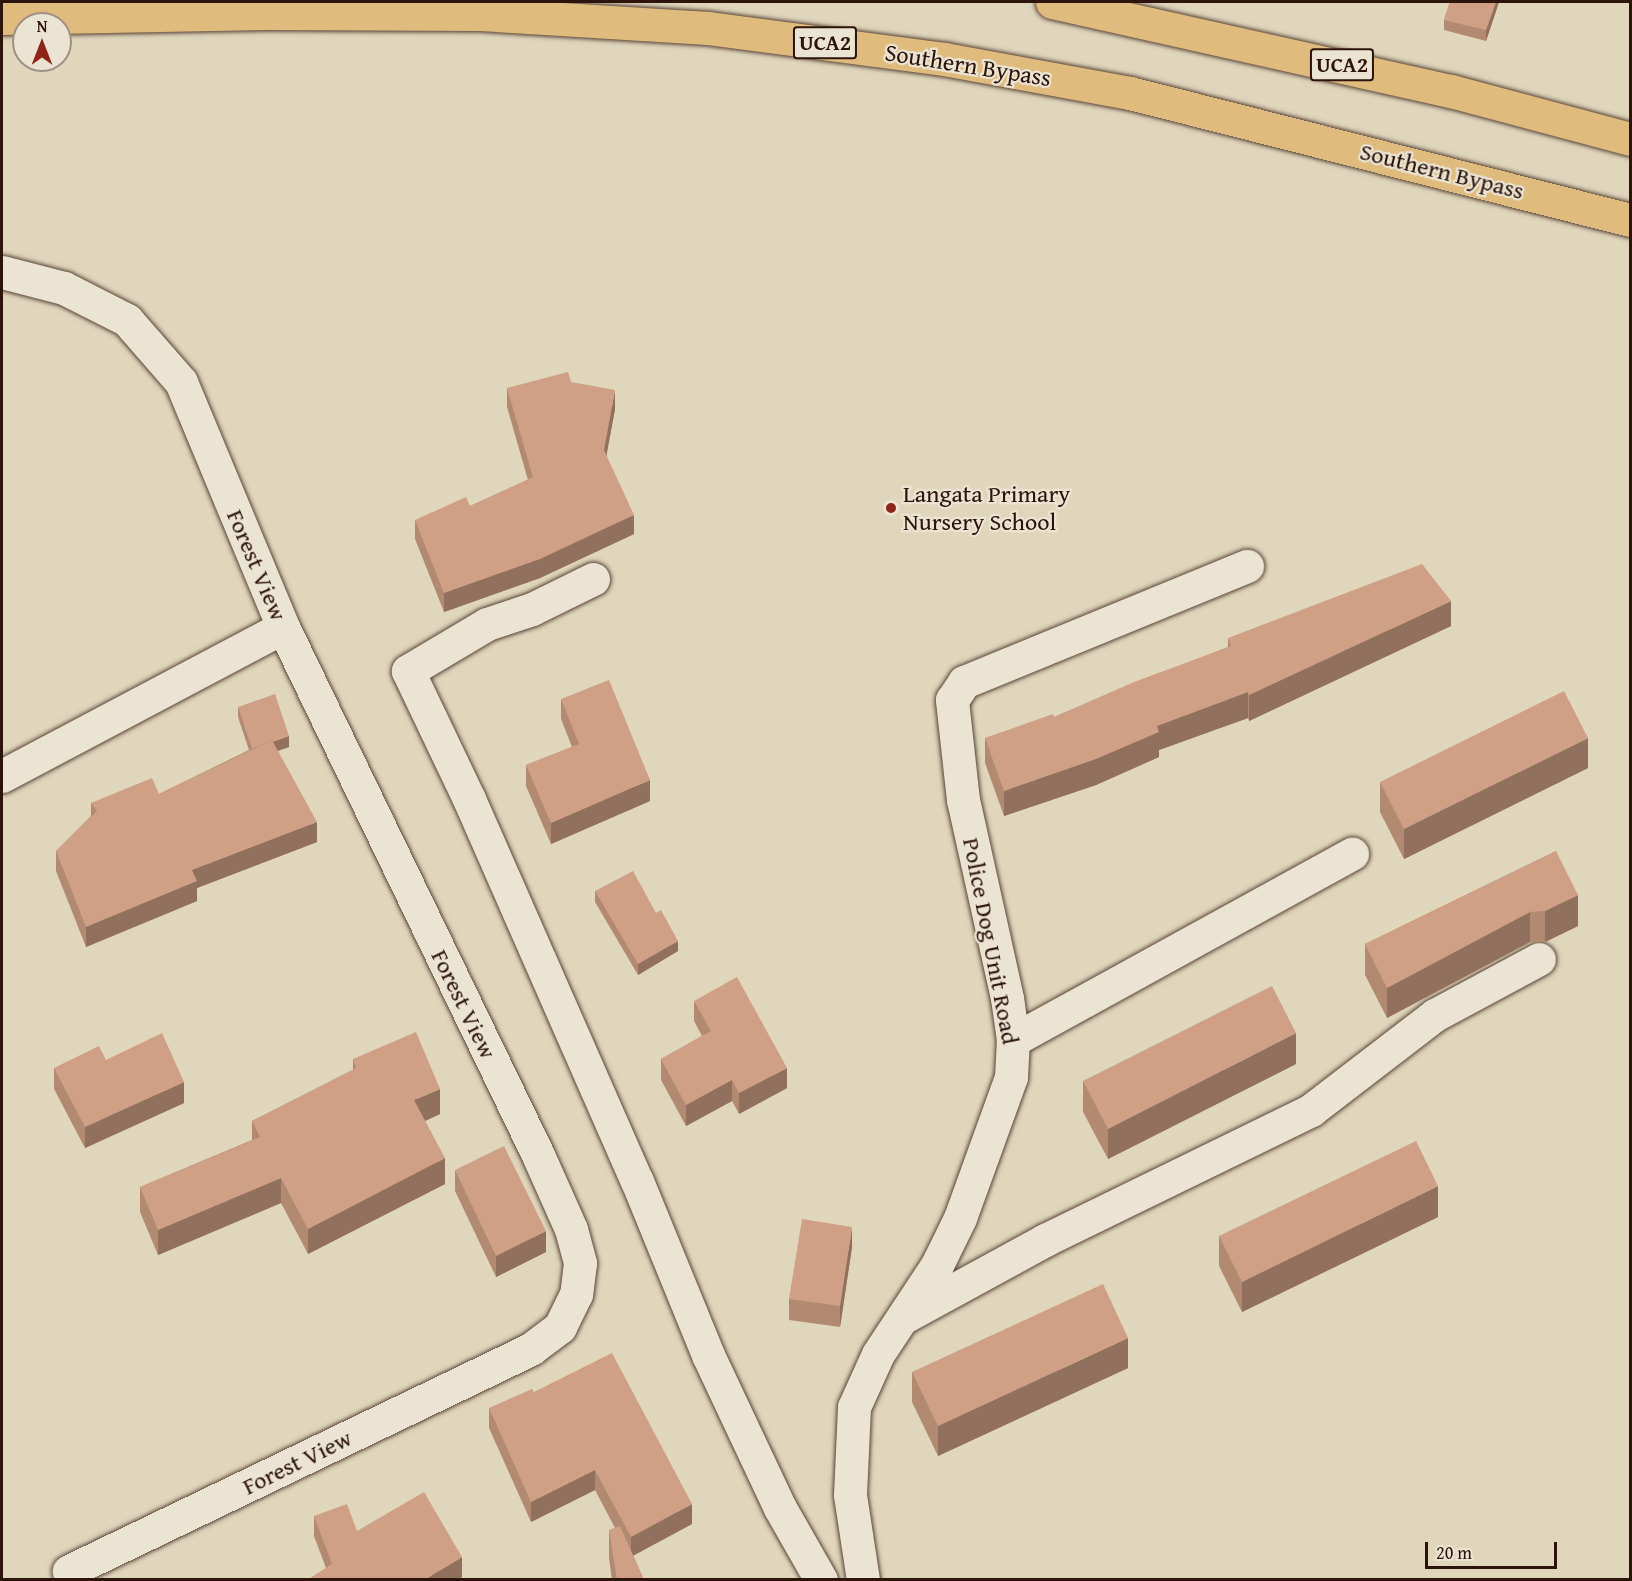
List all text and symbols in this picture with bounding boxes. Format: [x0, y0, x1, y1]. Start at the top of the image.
north arrow [12, 12, 72, 72]
text: N [37, 14, 47, 38]
road number: UCA2 [792, 24, 858, 62]
street label: Southern Bypass [883, 38, 1053, 92]
road number: UCA2 [1309, 46, 1375, 84]
street label: Southern Bypass [1357, 137, 1527, 205]
place label: Langata Primary Nursery School [903, 480, 1070, 536]
marker: Langata Primary Nursery School [884, 501, 898, 515]
street label: Forest View [221, 505, 293, 625]
street label: Police Dog Unit Road [957, 835, 1025, 1047]
street label: Forest View [425, 945, 503, 1063]
street label: Forest View [238, 1423, 356, 1501]
scale bar [1428, 1530, 1560, 1568]
text: 20 m [1436, 1539, 1472, 1566]

